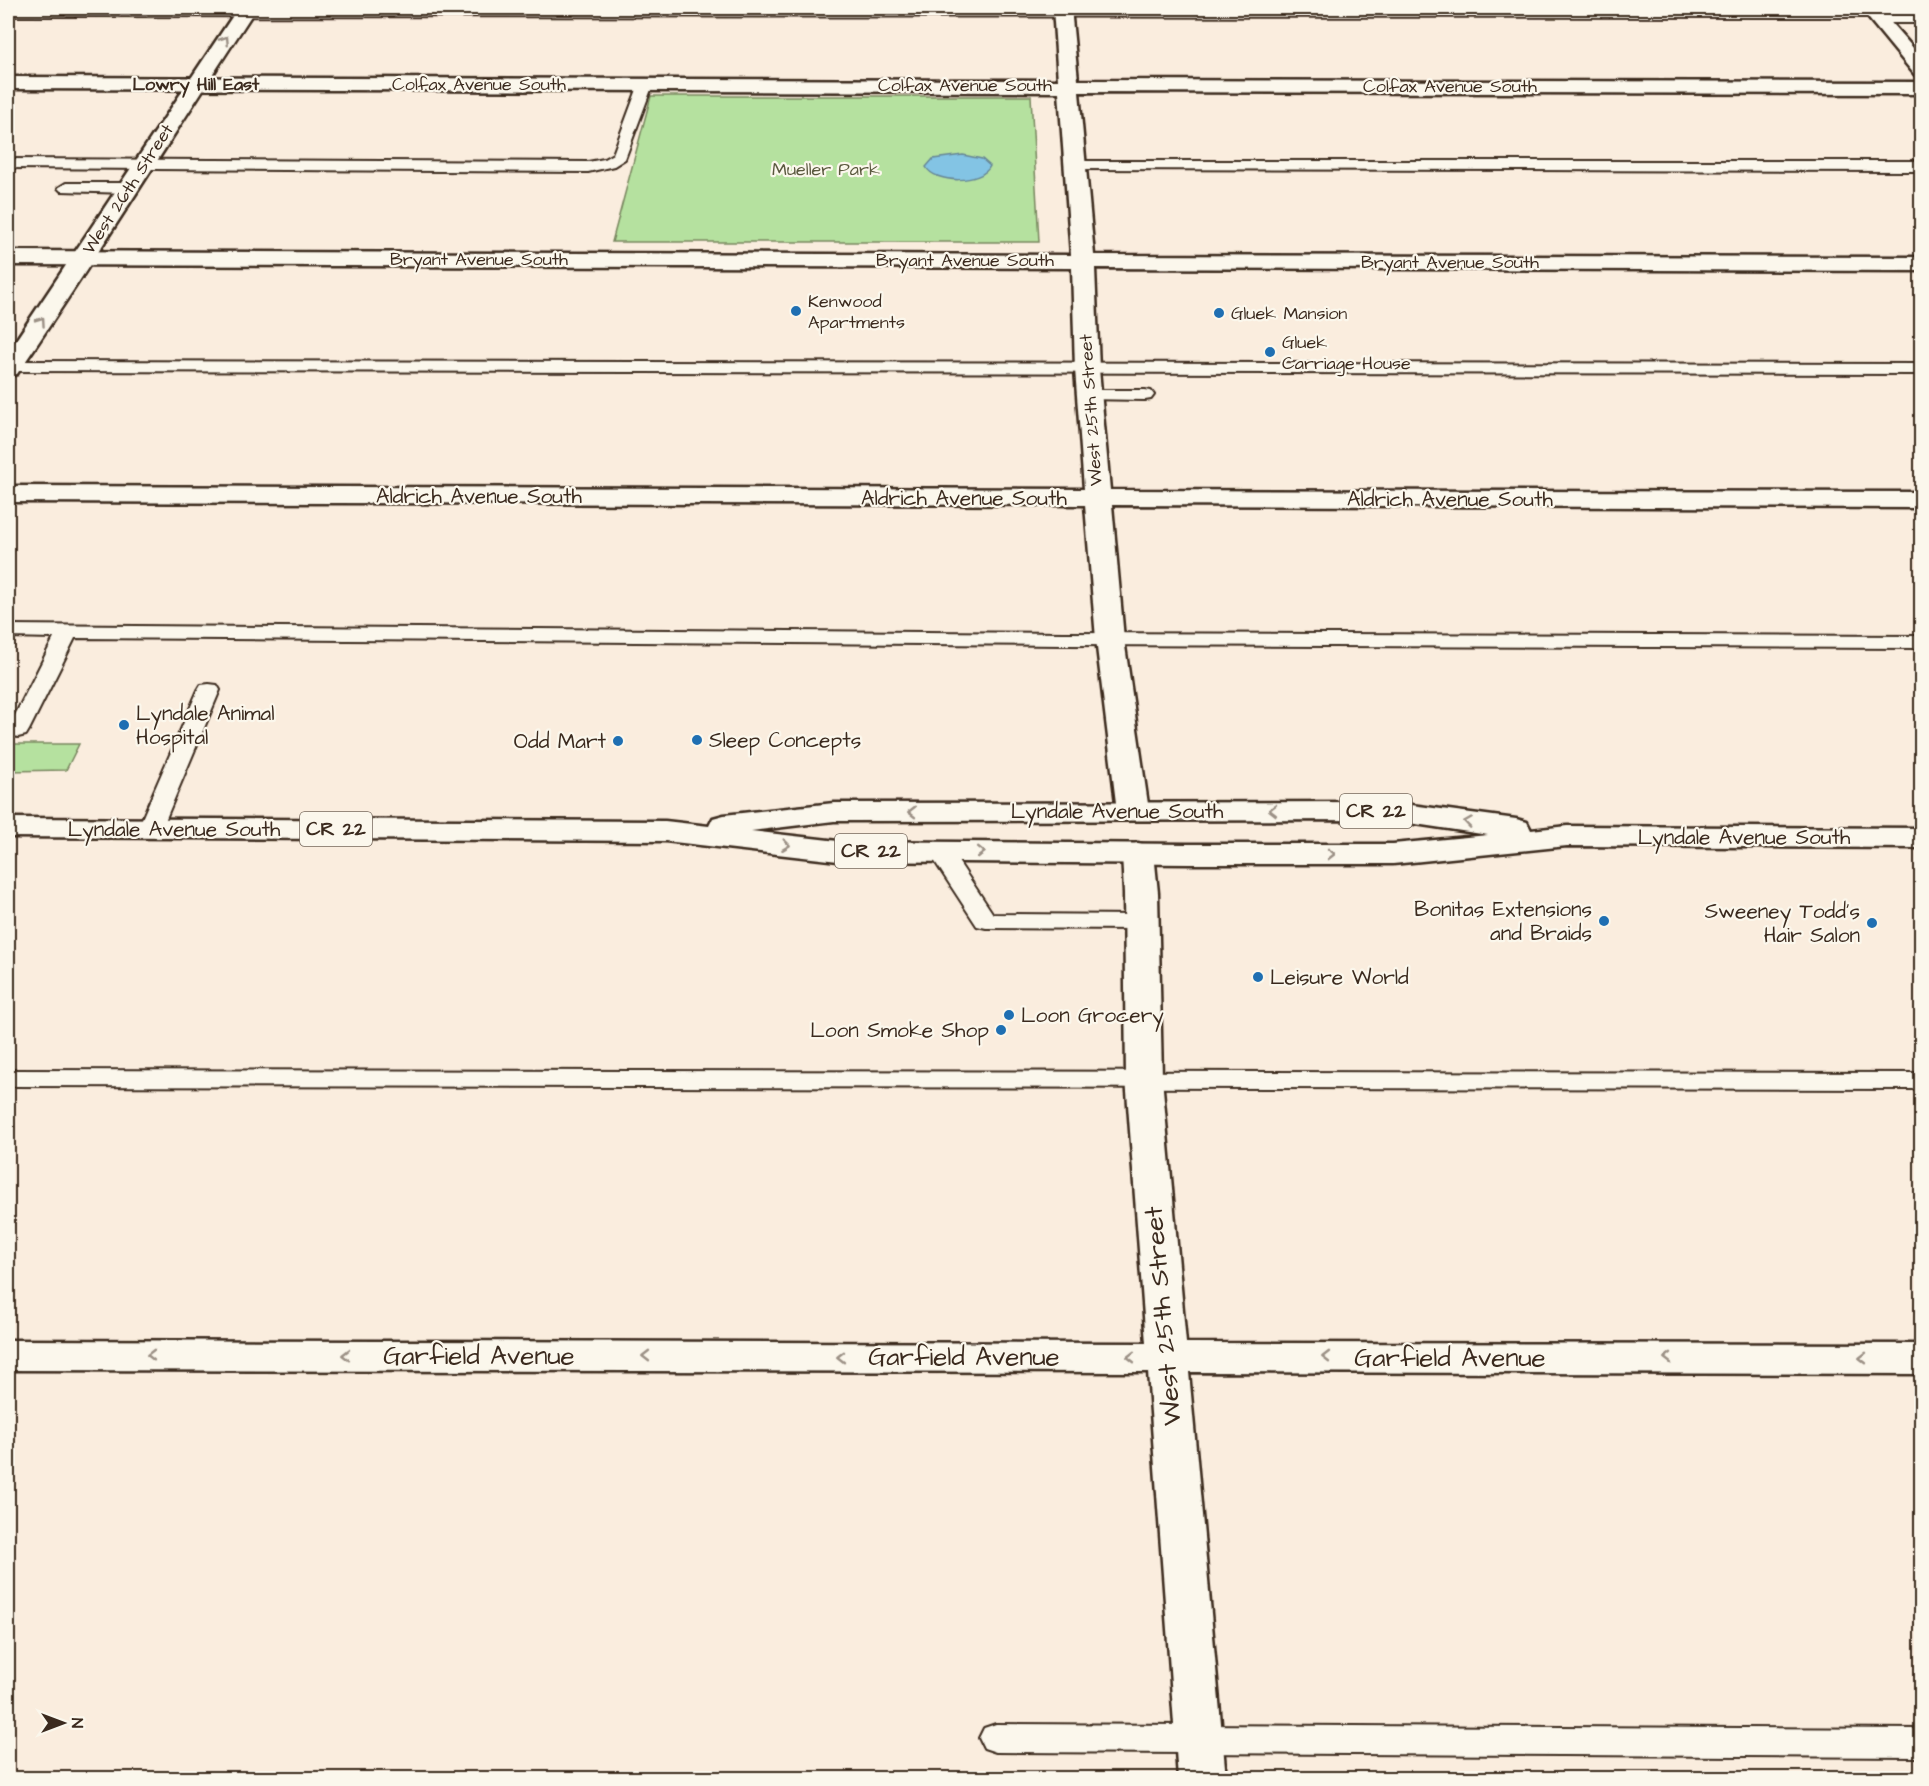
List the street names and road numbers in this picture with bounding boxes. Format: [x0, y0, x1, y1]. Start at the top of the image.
street label: Colfax Avenue South [392, 72, 566, 97]
street label: Colfax Avenue South [878, 73, 1052, 98]
street label: Colfax Avenue South [1363, 74, 1537, 99]
street label: West 26th Street [76, 118, 180, 259]
street label: Bryant Avenue South [390, 247, 568, 273]
street label: Bryant Avenue South [876, 248, 1054, 274]
street label: Bryant Avenue South [1361, 250, 1539, 276]
street label: West 25th Street [1073, 333, 1109, 487]
street label: Aldrich Avenue South [376, 482, 583, 511]
street label: Aldrich Avenue South [861, 484, 1068, 513]
street label: Aldrich Avenue South [1347, 485, 1554, 514]
road number: CR 22 [1340, 794, 1412, 828]
street label: Lyndale Avenue South [1011, 797, 1224, 828]
road number: CR 22 [300, 812, 372, 846]
street label: Lyndale Avenue South [68, 815, 281, 846]
street label: Lyndale Avenue South [1638, 823, 1851, 854]
road number: CR 22 [835, 834, 907, 868]
street label: West 25th Street [1135, 1204, 1191, 1427]
street label: Garfield Avenue [383, 1338, 575, 1374]
street label: Garfield Avenue [868, 1339, 1060, 1375]
street label: Garfield Avenue [1354, 1340, 1546, 1376]

